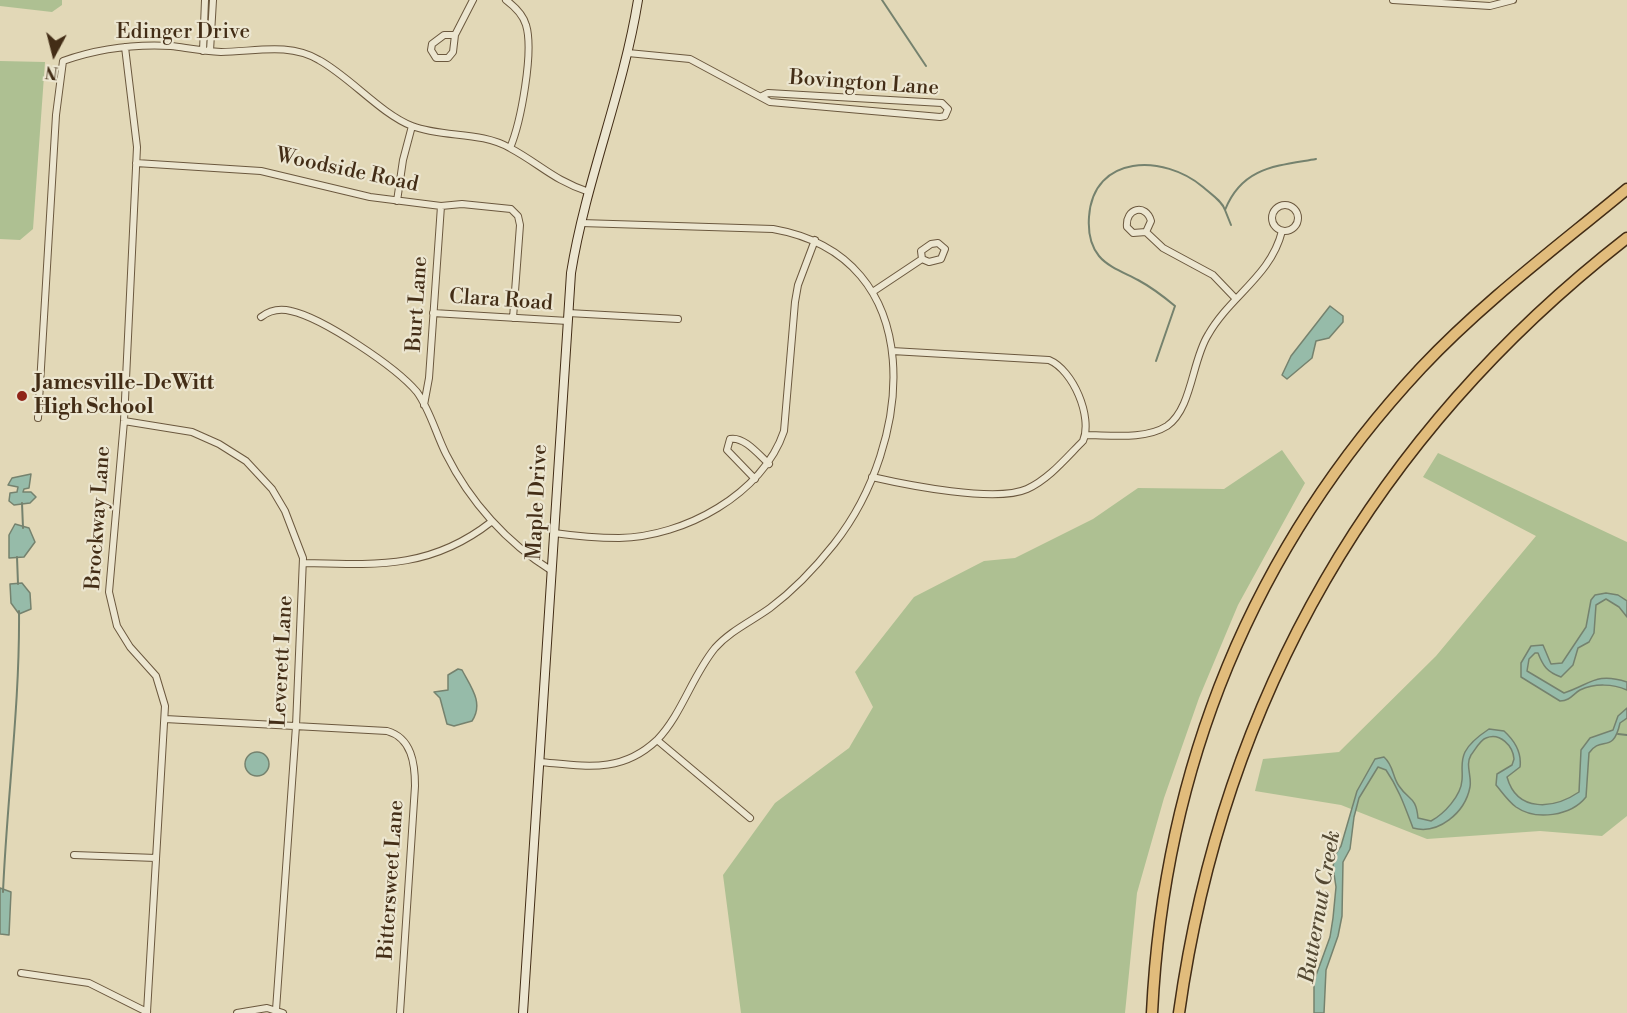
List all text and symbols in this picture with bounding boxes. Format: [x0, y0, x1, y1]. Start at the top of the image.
street label: Edinger Drive [116, 20, 250, 46]
north arrow [24, 24, 84, 84]
text: N [44, 61, 59, 83]
street label: Bovington Lane [788, 66, 940, 102]
street label: Woodside Road [274, 144, 420, 198]
street label: Burt Lane [402, 255, 434, 353]
street label: Clara Road [448, 285, 554, 317]
place label: Jamesville-DeWitt High School [34, 371, 214, 421]
marker: Jamesville-DeWitt High School [15, 389, 29, 403]
street label: Maple Drive [522, 443, 554, 561]
street label: Brockway Lane [81, 445, 117, 591]
street label: Leverett Lane [267, 595, 299, 727]
street label: Bittersweet Lane [374, 799, 410, 961]
water label: Butternut Creek [1295, 829, 1347, 985]

